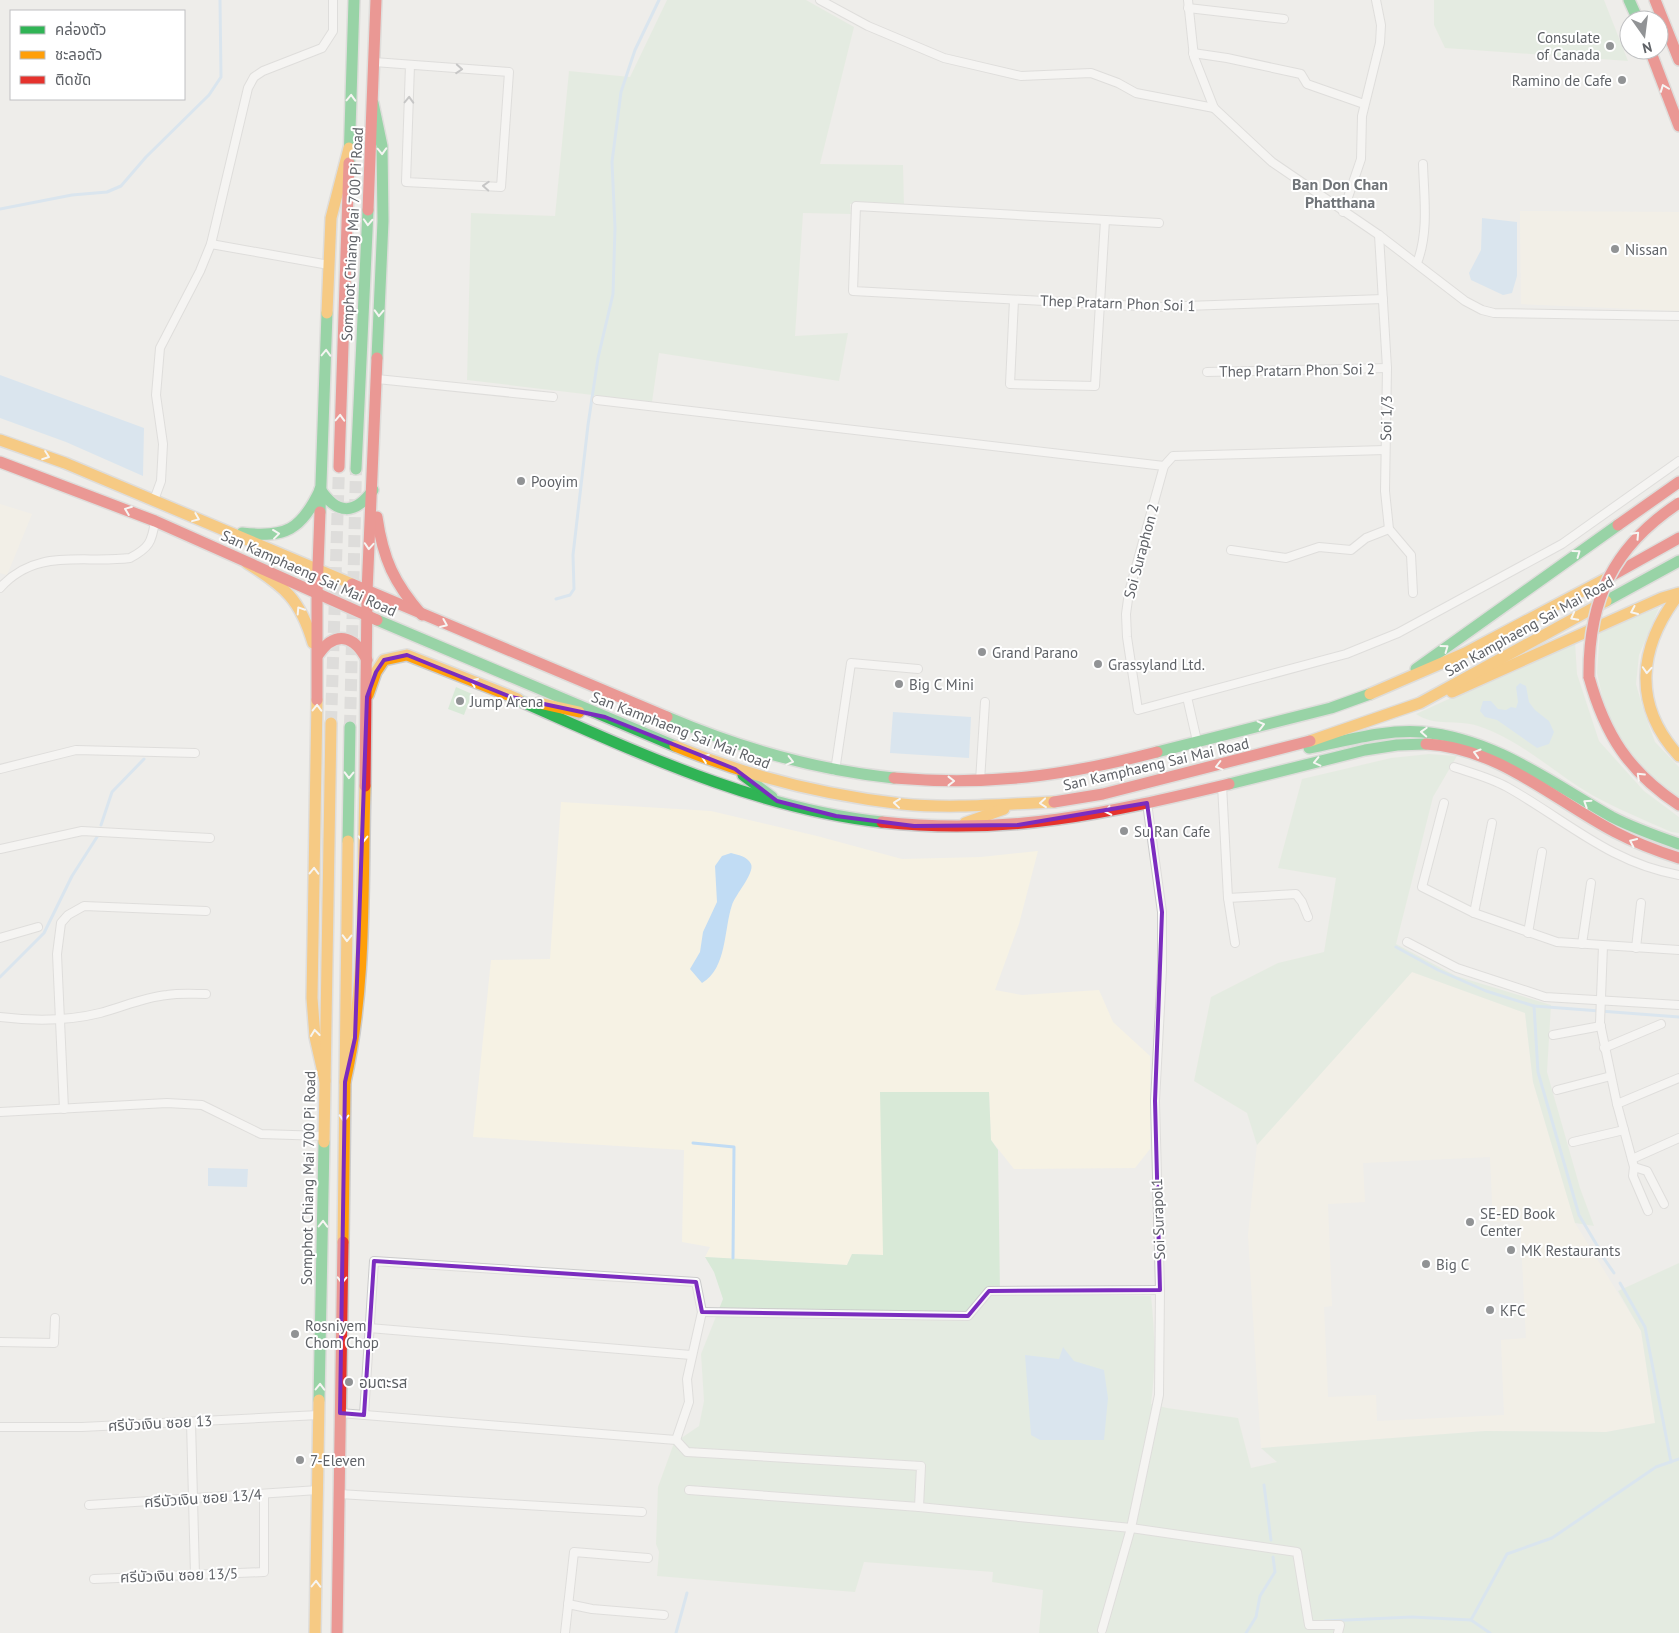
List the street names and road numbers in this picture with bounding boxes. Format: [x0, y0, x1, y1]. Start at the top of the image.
street label: Somphot Chiang Mai 700 Pi Road [337, 127, 367, 341]
street label: Thep Pratarn Phon Soi 1 [1040, 291, 1196, 315]
street label: Thep Pratarn Phon Soi 2 [1219, 359, 1375, 381]
street label: Soi 1/3 [1376, 395, 1396, 441]
street label: Soi Suraphon 2 [1119, 502, 1163, 600]
street label: San Kamphaeng Sai Mai Road [218, 526, 400, 620]
street label: San Kamphaeng Sai Mai Road [1441, 572, 1617, 680]
street label: San Kamphaeng Sai Mai Road [589, 687, 773, 773]
street label: San Kamphaeng Sai Mai Road [1061, 733, 1251, 795]
street label: Somphot Chiang Mai 700 Pi Road [297, 1071, 319, 1285]
street label: Soi Surapol1 [1147, 1178, 1169, 1260]
street label: ศรีบัวเงิน ซอย 13 [107, 1411, 213, 1435]
street label: ศรีบัวเงิน ซอย 13/4 [143, 1484, 263, 1512]
street label: ศรีบัวเงิน ซอย 13/5 [120, 1563, 238, 1587]

